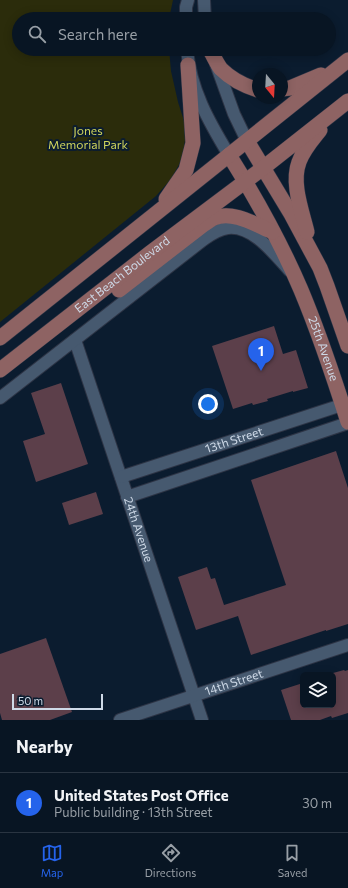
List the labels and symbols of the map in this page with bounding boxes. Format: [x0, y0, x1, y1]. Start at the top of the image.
north arrow [252, 68, 288, 104]
park label: Jones Memorial Park [48, 123, 129, 151]
street label: East Beach Boulevard [71, 233, 172, 315]
street label: 25th Avenue [306, 314, 342, 383]
pin: 1 [248, 338, 274, 371]
your location [198, 394, 218, 414]
street label: 13th Street [203, 423, 265, 455]
street label: 24th Avenue [122, 495, 157, 564]
street label: 14th Street [203, 665, 265, 698]
scale bar [12, 692, 103, 711]

